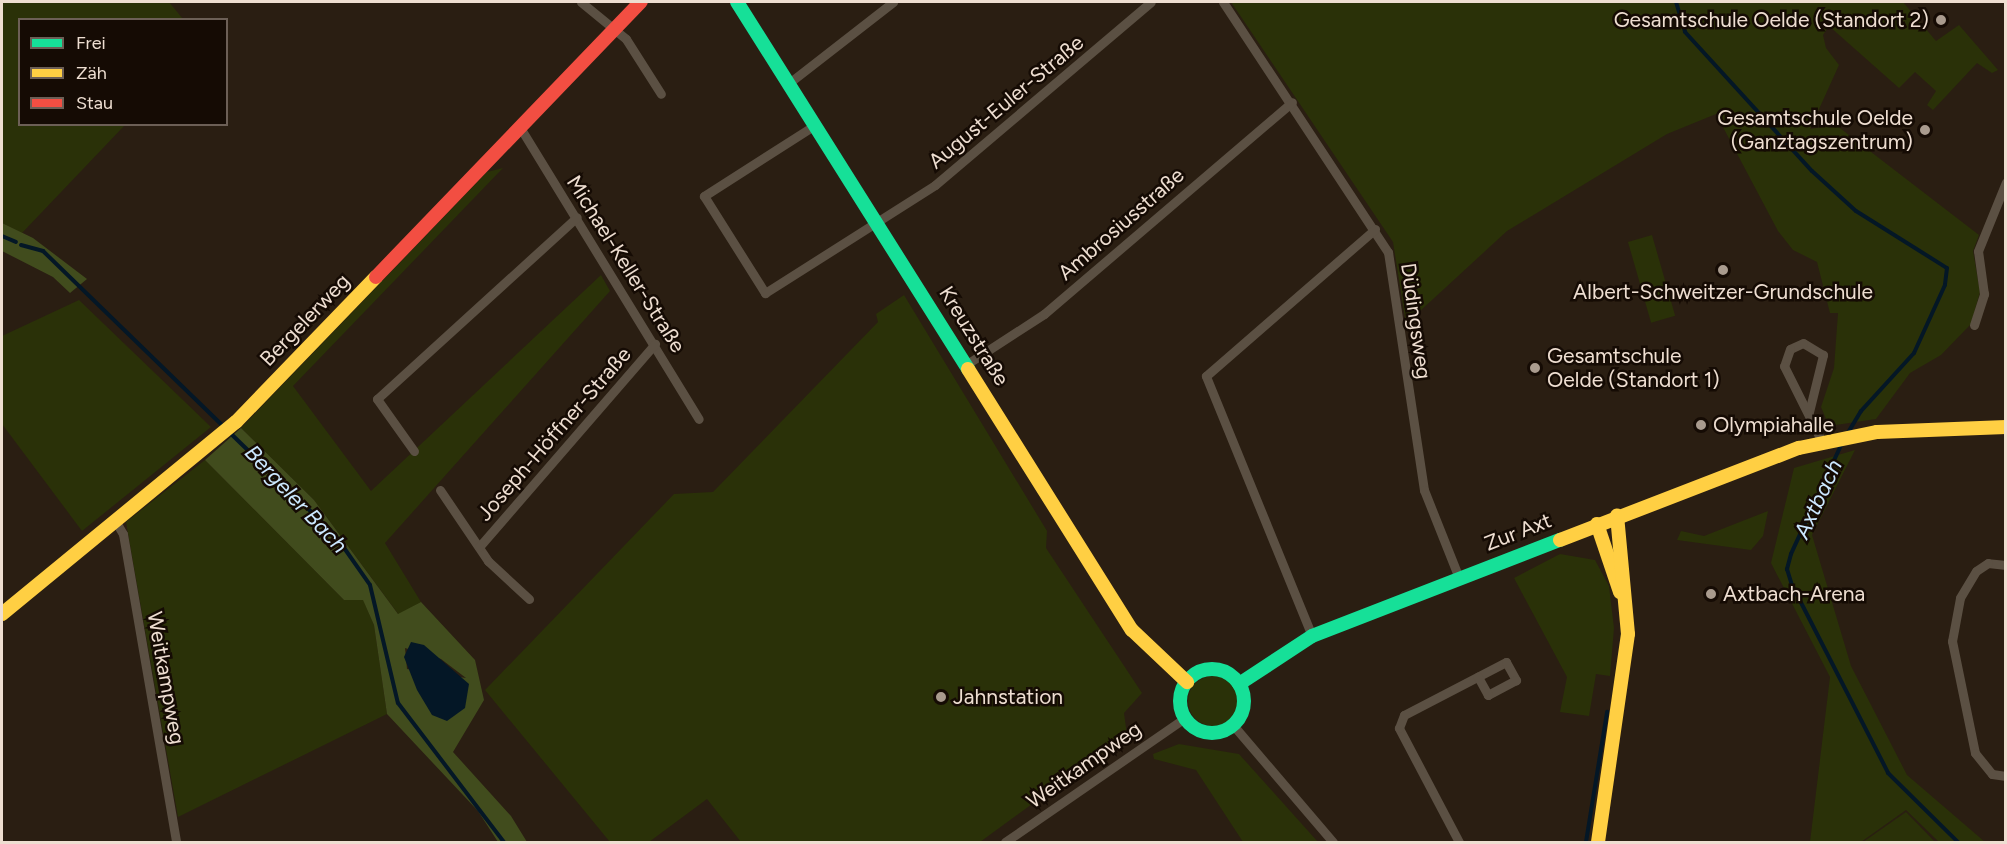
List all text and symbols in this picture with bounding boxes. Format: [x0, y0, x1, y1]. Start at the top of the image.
place label: Gesamtschule Oelde (Standort 2) [1614, 7, 1929, 33]
marker: Gesamtschule Oelde (Standort 2) [1934, 13, 1948, 27]
legend [18, 18, 228, 126]
street label: August-Euler-Straße [923, 30, 1089, 174]
text: Frei [76, 32, 106, 54]
text: Zäh [76, 62, 107, 84]
text: Stau [76, 92, 113, 114]
place label: Gesamtschule Oelde (Ganztagszentrum) [1717, 105, 1913, 155]
marker: Gesamtschule Oelde (Ganztagszentrum) [1918, 123, 1932, 137]
street label: Ambrosiusstraße [1053, 162, 1189, 286]
street label: Michael-Keller-Straße [561, 171, 691, 357]
street label: Düdingsweg [1395, 261, 1437, 381]
marker: Albert-Schweitzer-Grundschule [1716, 263, 1730, 277]
street label: Bergelerweg [255, 269, 355, 371]
place label: Albert-Schweitzer-Grundschule [1573, 279, 1873, 305]
street label: Kreuzstraße [934, 282, 1014, 390]
street label: Joseph-Höffner-Straße [472, 342, 636, 526]
place label: Gesamtschule Oelde (Standort 1) [1547, 343, 1720, 393]
marker: Gesamtschule Oelde (Standort 1) [1528, 361, 1542, 375]
place label: Olympiahalle [1713, 412, 1834, 438]
marker: Olympiahalle [1694, 418, 1708, 432]
water label: Bergeler Bach [239, 439, 353, 559]
water label: Axtbach [1788, 455, 1848, 543]
street label: Zur Axt [1481, 508, 1555, 556]
place label: Axtbach-Arena [1723, 581, 1865, 607]
marker: Axtbach-Arena [1704, 587, 1718, 601]
street label: Weitkampweg [142, 610, 190, 746]
place label: Jahnstation [953, 684, 1063, 710]
marker: Jahnstation [934, 690, 948, 704]
street label: Weitkampweg [1022, 716, 1146, 814]

